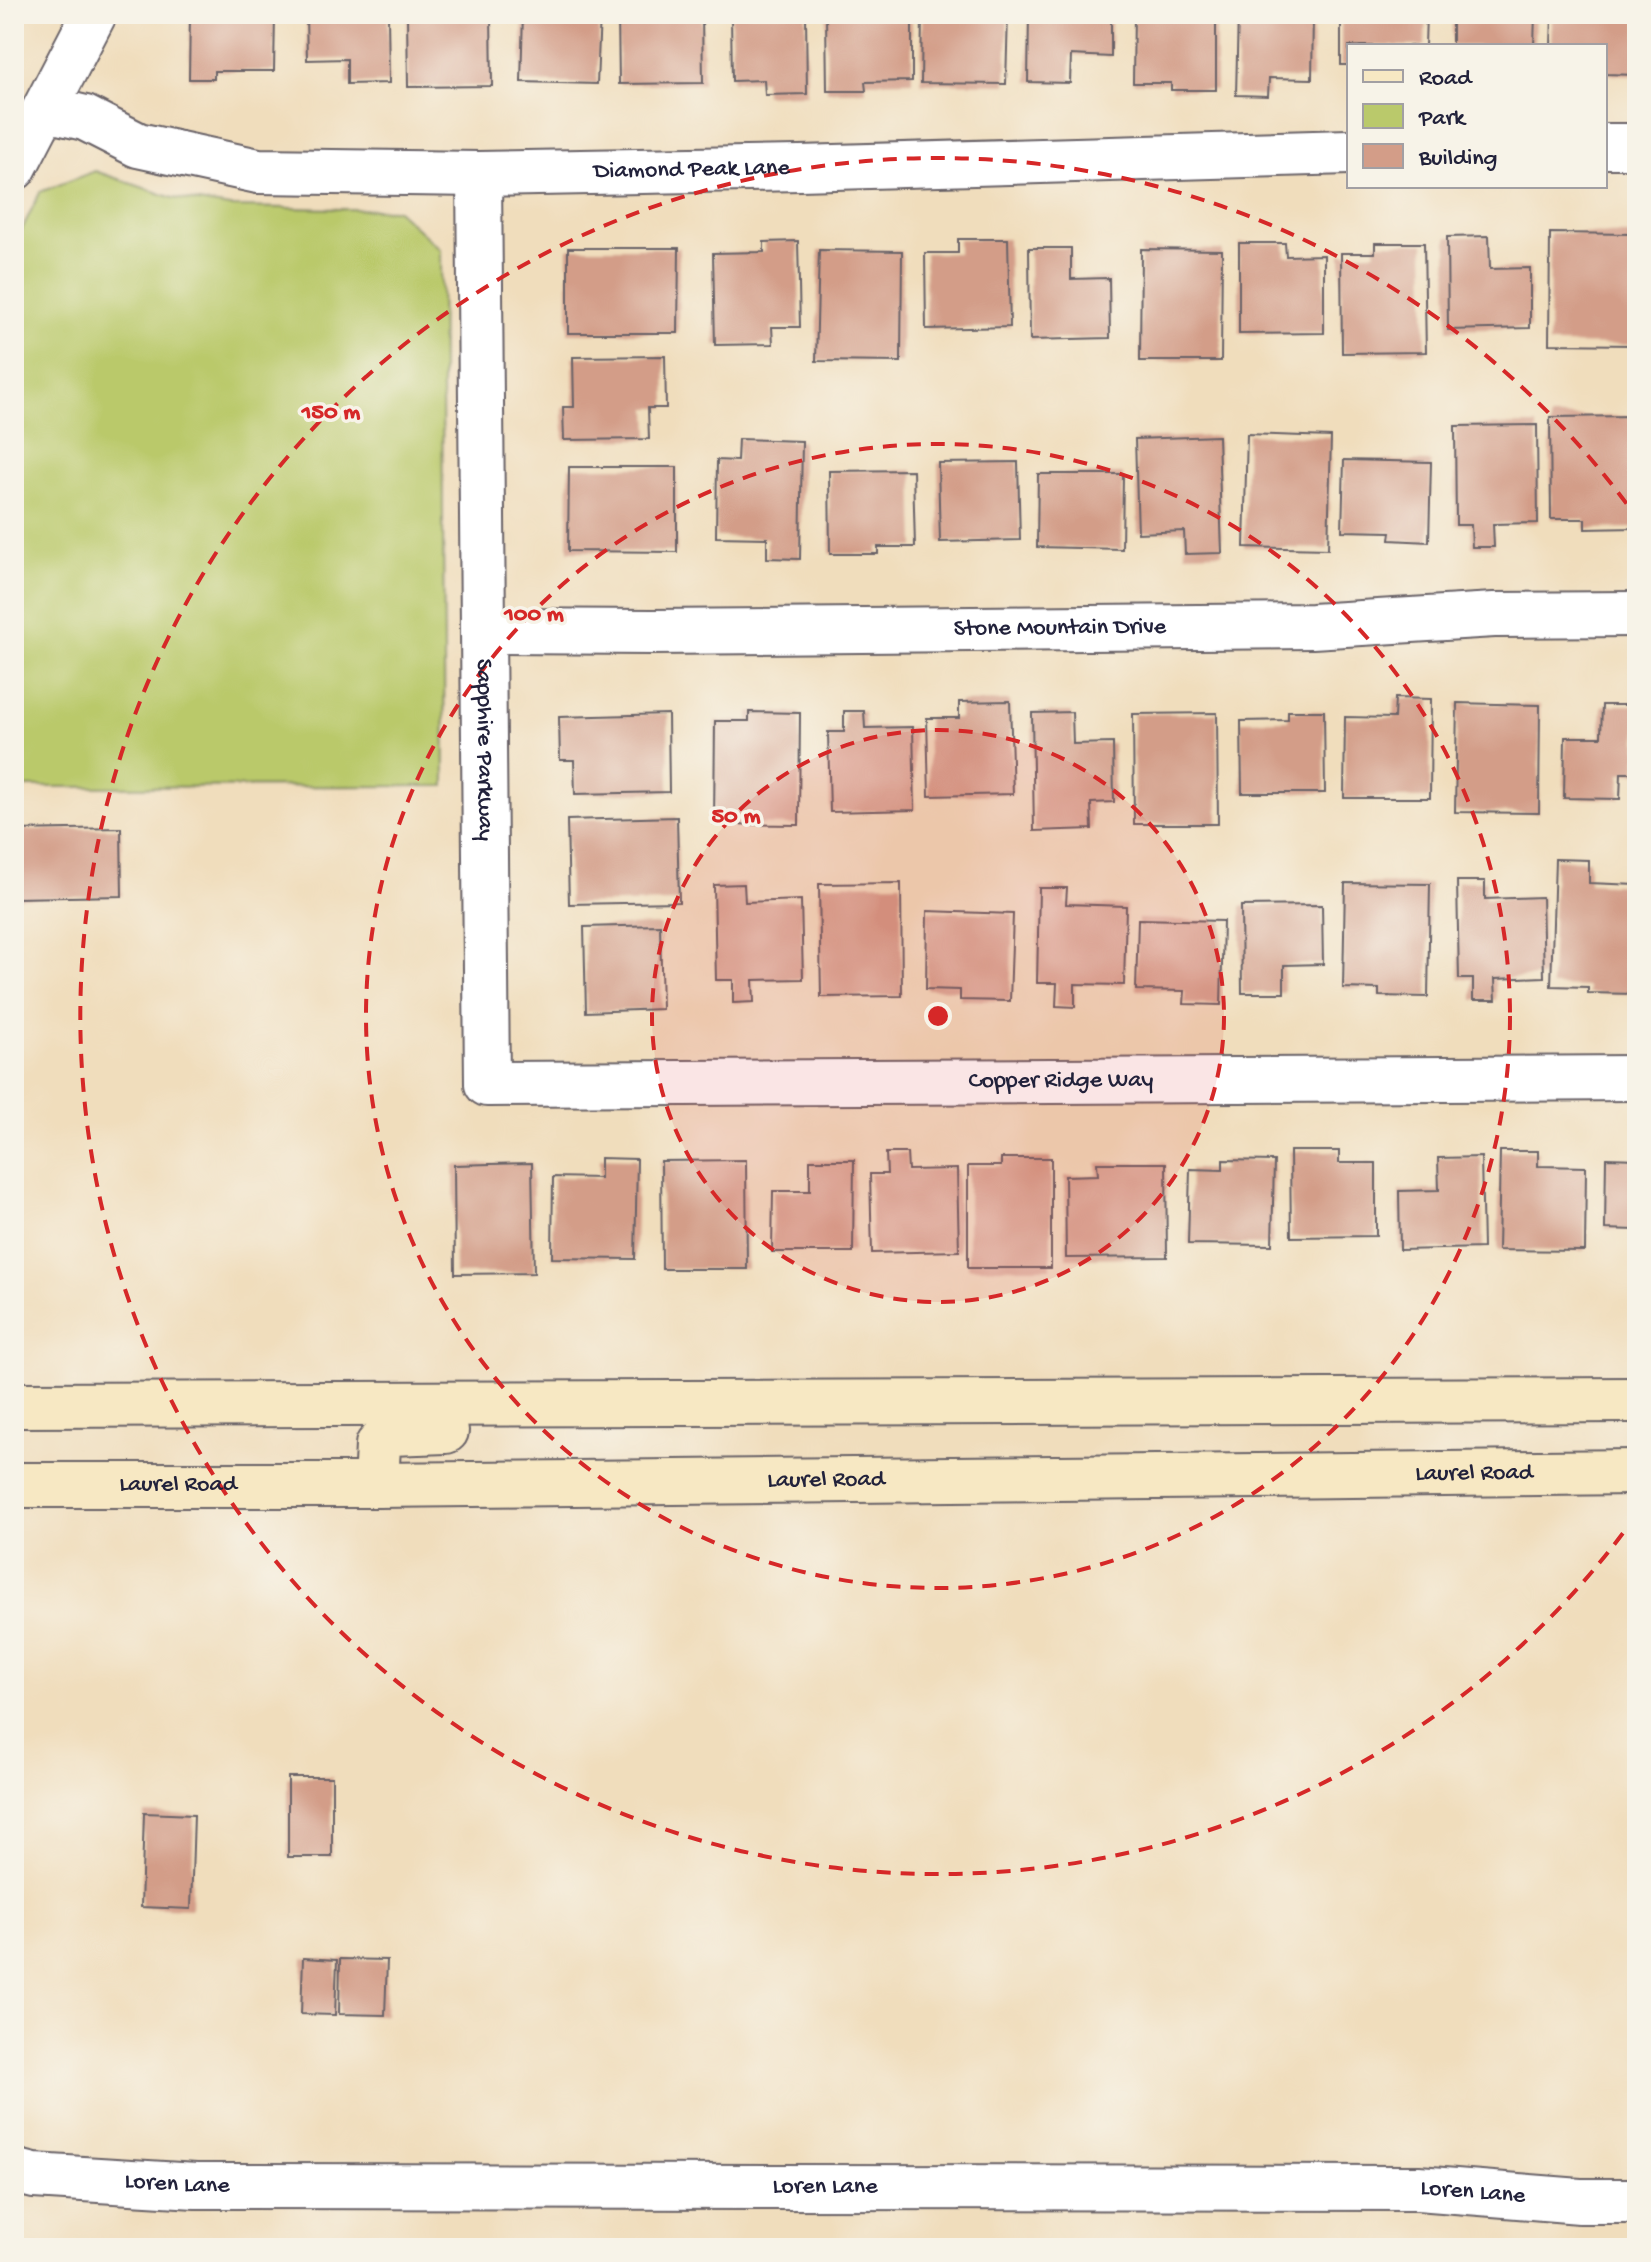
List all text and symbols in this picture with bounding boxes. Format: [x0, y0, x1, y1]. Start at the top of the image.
legend [1347, 44, 1607, 188]
text: Road [1419, 65, 1473, 94]
text: Park [1418, 105, 1467, 134]
text: Building [1418, 145, 1497, 174]
street label: Diamond Peak Lane [591, 154, 791, 186]
text: 150 m [301, 399, 360, 428]
text: 100 m [503, 601, 564, 630]
street label: Stone Mountain Drive [954, 613, 1167, 644]
street label: Sapphire Parkway [469, 659, 499, 841]
text: 50 m [712, 803, 760, 832]
centre of rings [924, 1002, 952, 1030]
street label: Copper Ridge Way [968, 1066, 1154, 1096]
street label: Laurel Road [1415, 1459, 1535, 1489]
street label: Laurel Road [767, 1465, 887, 1495]
street label: Laurel Road [119, 1471, 239, 1500]
street label: Loren Lane [124, 2167, 230, 2201]
street label: Loren Lane [772, 2172, 878, 2202]
street label: Loren Lane [1419, 2174, 1527, 2211]

